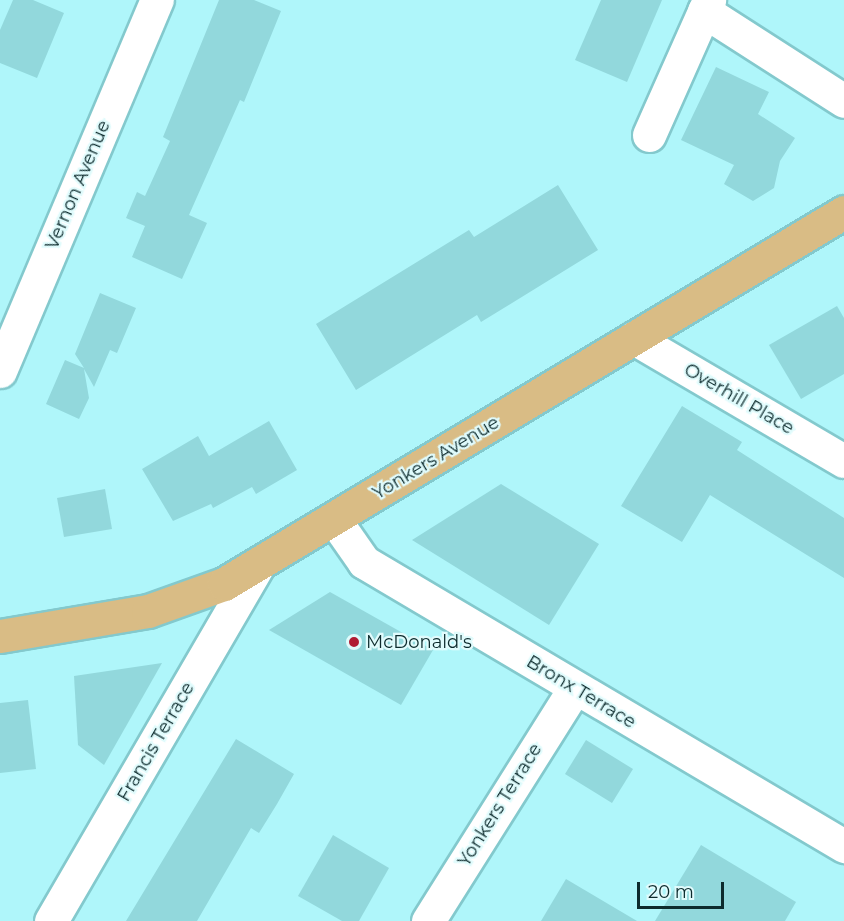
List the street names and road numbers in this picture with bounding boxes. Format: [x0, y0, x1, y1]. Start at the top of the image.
street label: Vernon Avenue [41, 117, 115, 253]
street label: Overhill Place [680, 359, 798, 439]
street label: Yonkers Avenue [369, 412, 503, 504]
street label: Bronx Terrace [522, 651, 640, 733]
street label: Francis Terrace [113, 679, 199, 805]
street label: Yonkers Terrace [453, 739, 547, 871]

